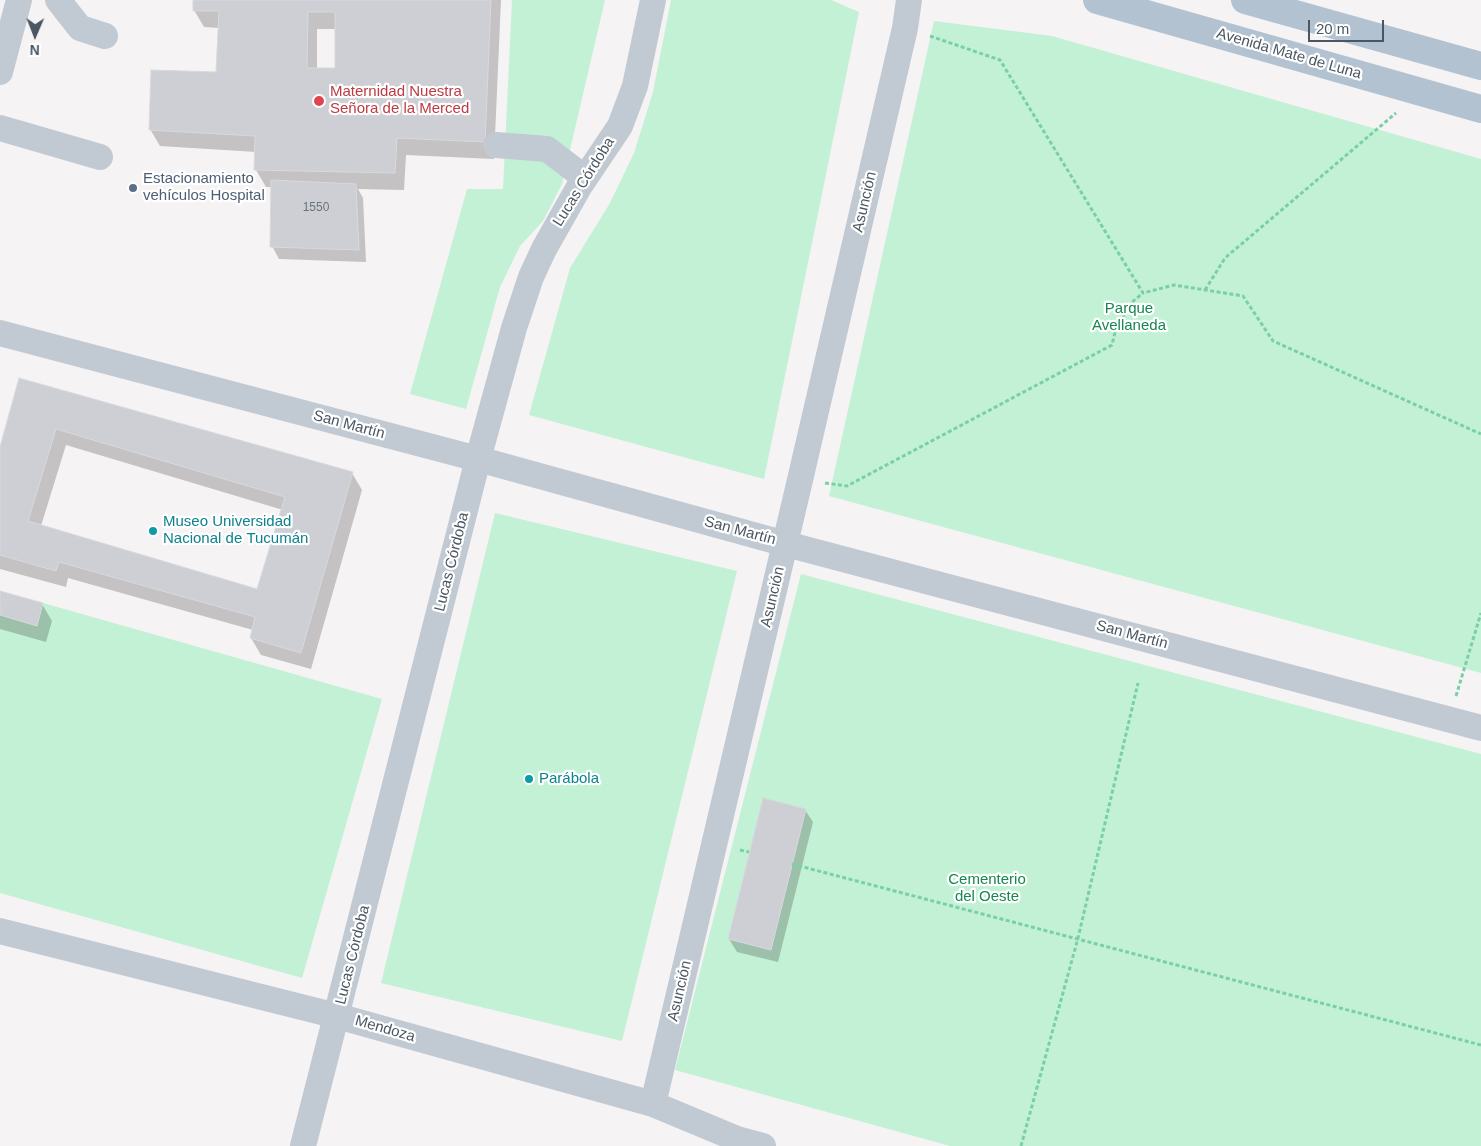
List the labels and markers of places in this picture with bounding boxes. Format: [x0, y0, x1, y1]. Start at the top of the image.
place label: Maternidad Nuestra Señora de la Merced [330, 83, 469, 118]
marker: Maternidad Nuestra Señora de la Merced [312, 94, 326, 108]
place label: Estacionamiento vehículos Hospital [143, 170, 265, 205]
marker: Estacionamiento vehículos Hospital [127, 182, 139, 194]
place label: Museo Universidad Nacional de Tucumán [163, 513, 308, 548]
marker: Museo Universidad Nacional de Tucumán [147, 525, 159, 537]
place label: Parábola [539, 770, 599, 788]
marker: Parábola [523, 773, 535, 785]

